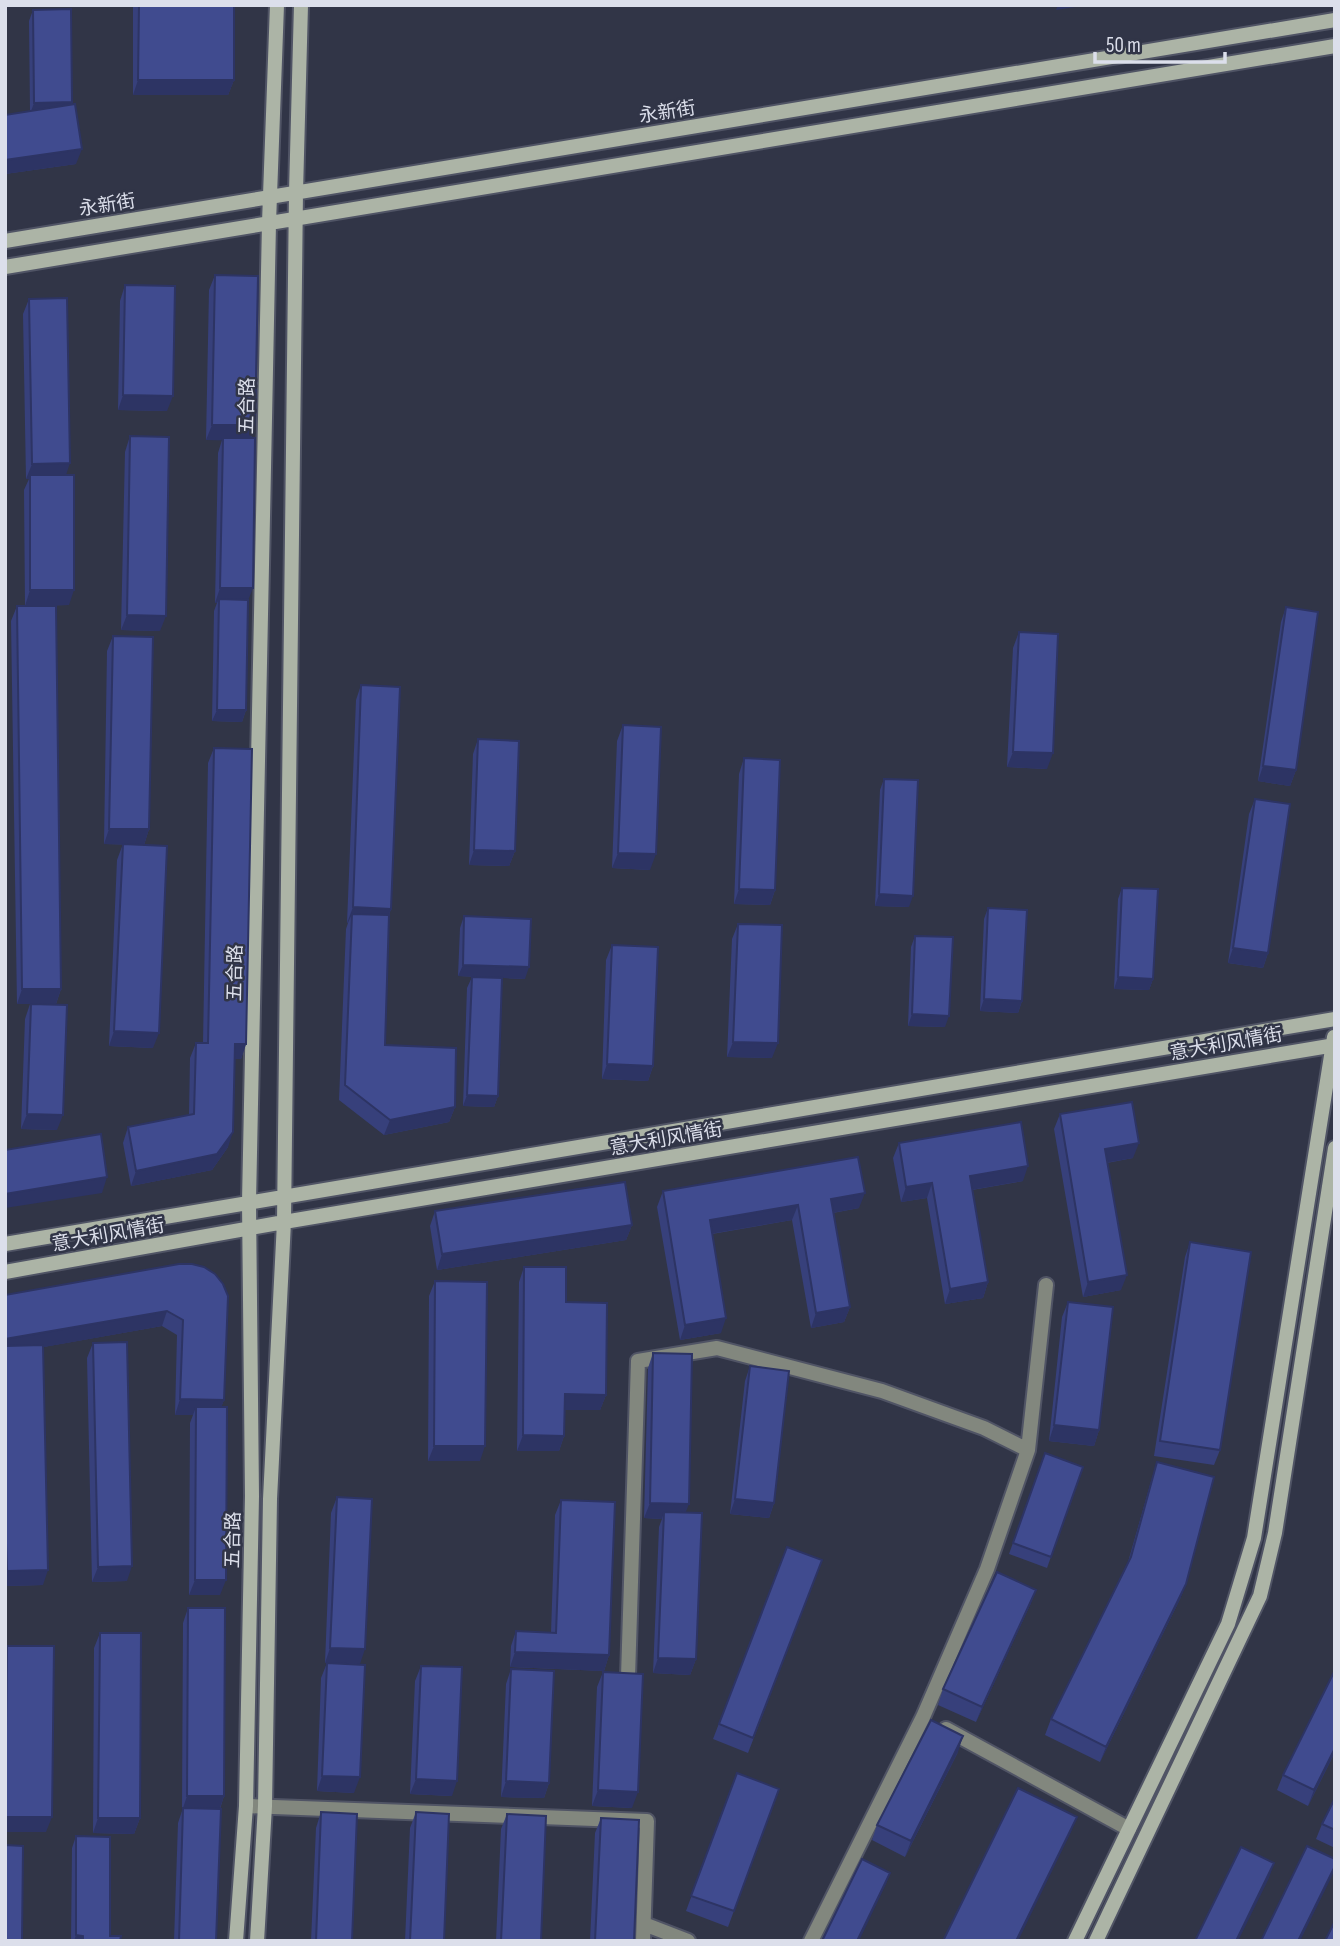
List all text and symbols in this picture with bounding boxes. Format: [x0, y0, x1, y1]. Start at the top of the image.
scale bar [1095, 21, 1224, 65]
text: 50 m [1106, 33, 1141, 58]
street label: 永新街 [637, 97, 697, 128]
street label: 永新街 [77, 190, 137, 221]
street label: 五合路 [236, 377, 259, 435]
street label: 五合路 [224, 944, 247, 1002]
street label: 意大利风情街 [1168, 1023, 1284, 1066]
street label: 意大利风情街 [608, 1118, 724, 1161]
street label: 意大利风情街 [50, 1214, 166, 1257]
street label: 五合路 [222, 1511, 245, 1569]

